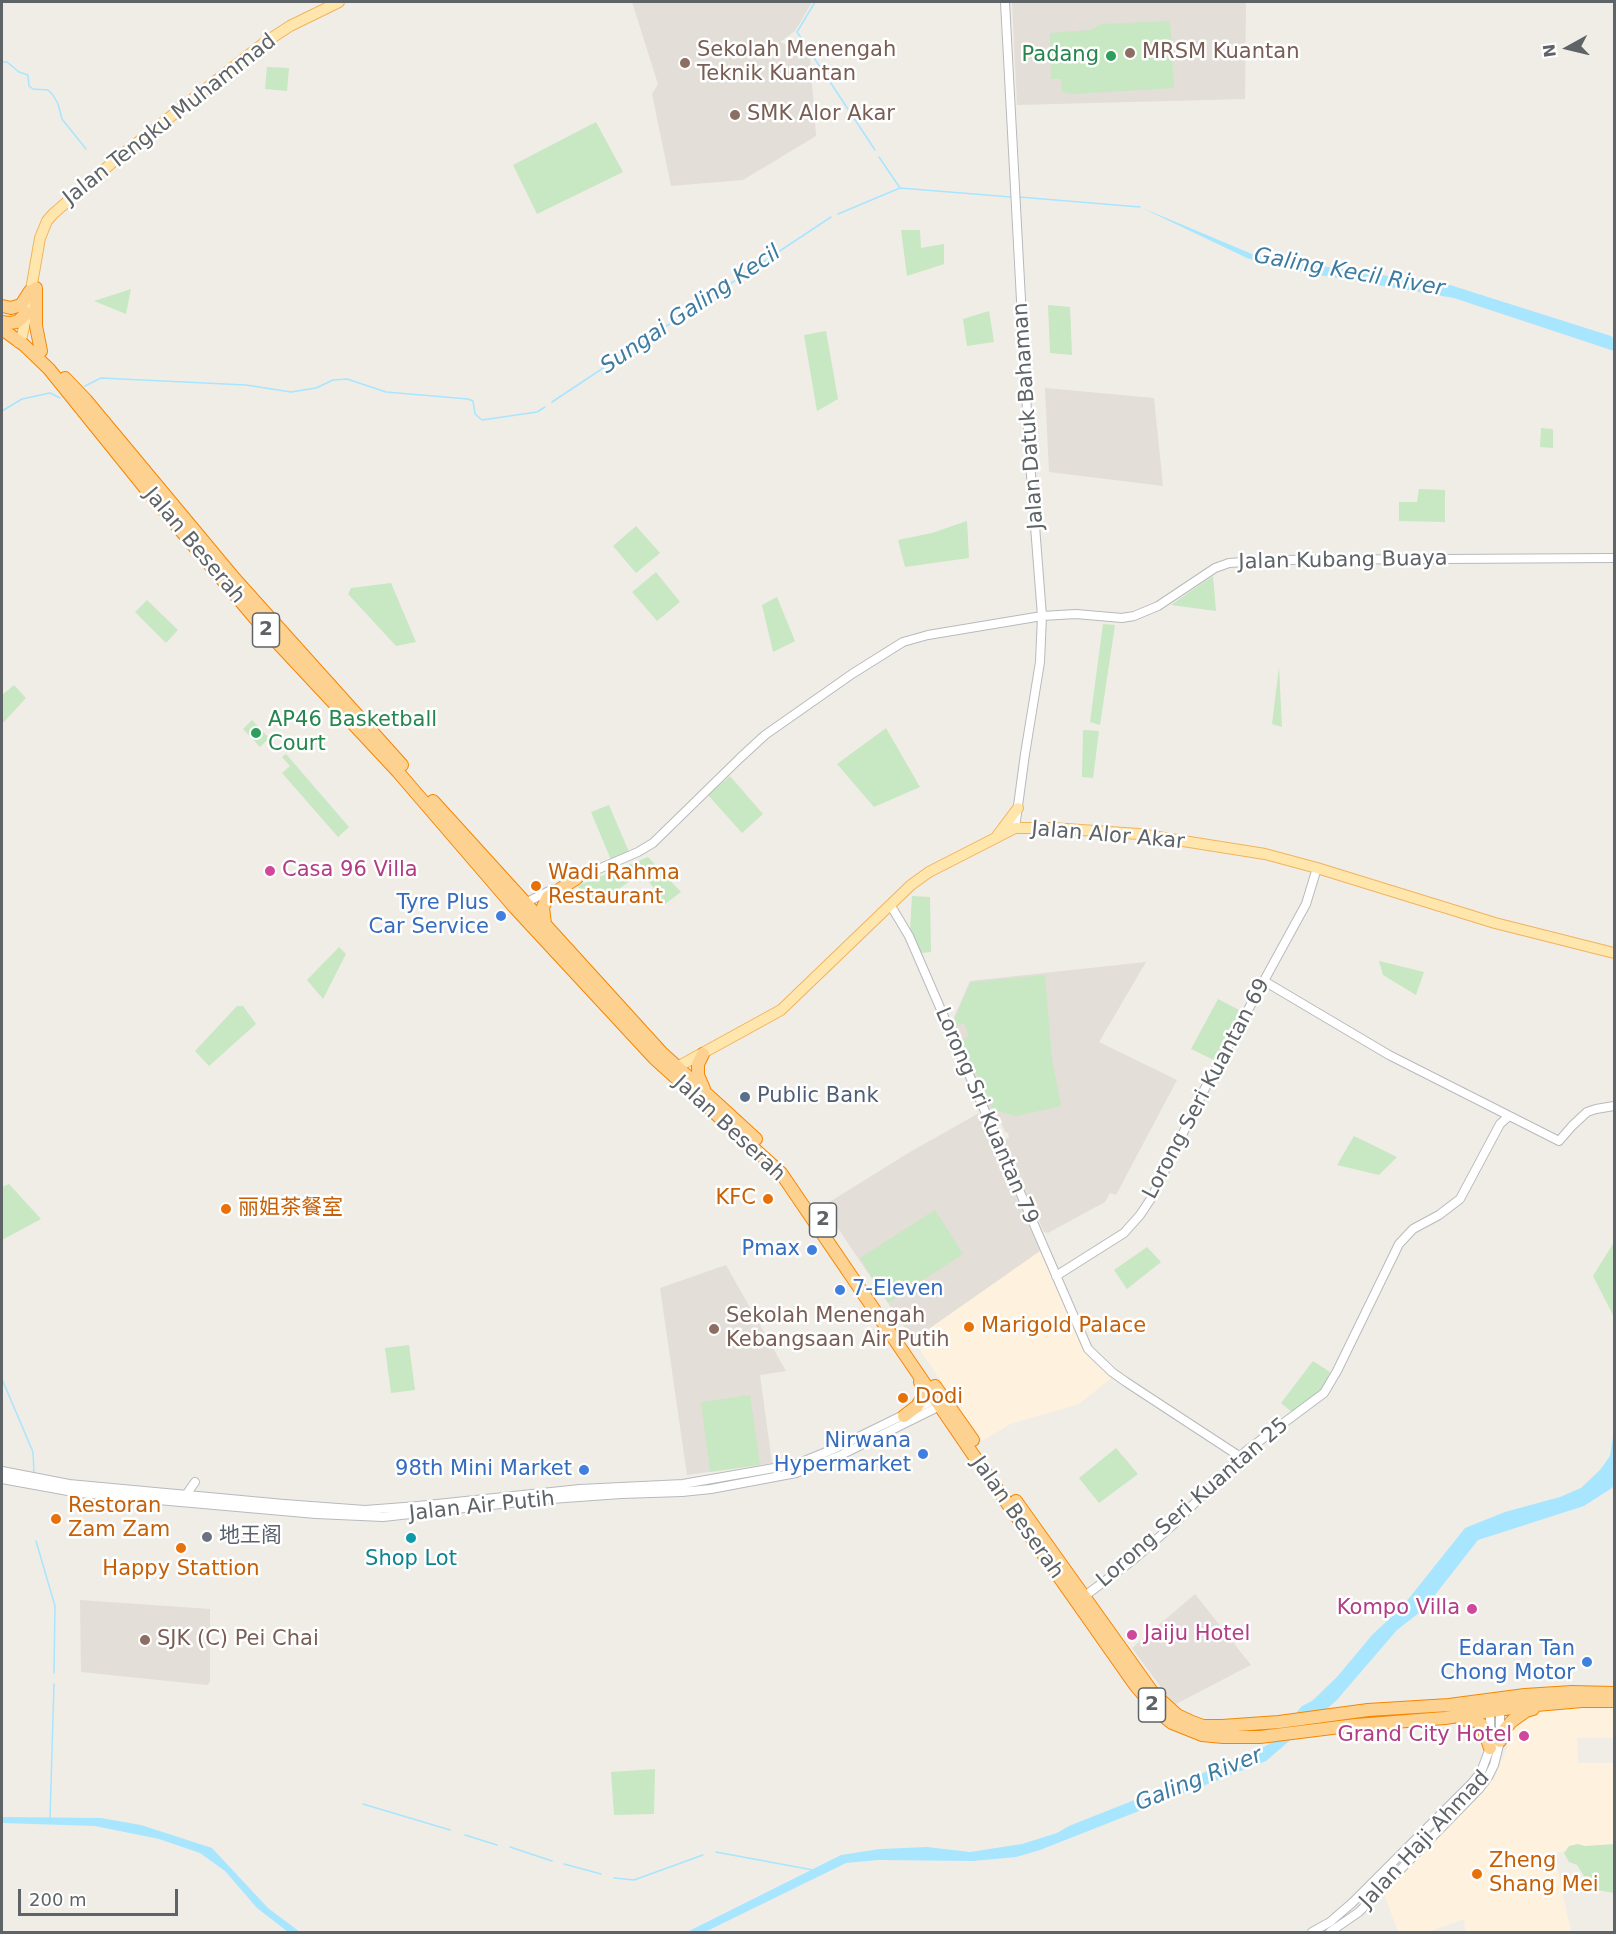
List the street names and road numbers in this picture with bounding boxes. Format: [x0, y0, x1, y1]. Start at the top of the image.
street label: Jalan Tengku Muhammad [59, 29, 281, 211]
street label: Jalan Datuk Bahaman [1009, 302, 1049, 530]
street label: Jalan Beserah [138, 483, 250, 609]
street label: Jalan Kubang Buaya [1238, 547, 1448, 575]
road number: 2 [252, 613, 280, 647]
street label: Jalan Alor Akar [1030, 817, 1186, 855]
street label: Lorong Seri Kuantan 69 [1138, 975, 1276, 1203]
street label: Lorong Sri Kuantan 79 [929, 1004, 1043, 1228]
street label: Jalan Beserah [668, 1071, 790, 1187]
road number: 2 [810, 1203, 836, 1237]
street label: Lorong Seri Kuantan 25 [1092, 1413, 1294, 1593]
street label: Jalan Beserah [965, 1452, 1069, 1584]
street label: Jalan Air Putih [408, 1487, 556, 1527]
road number: 2 [1138, 1688, 1166, 1722]
street label: Jalan Haji Ahmad [1355, 1766, 1495, 1914]

